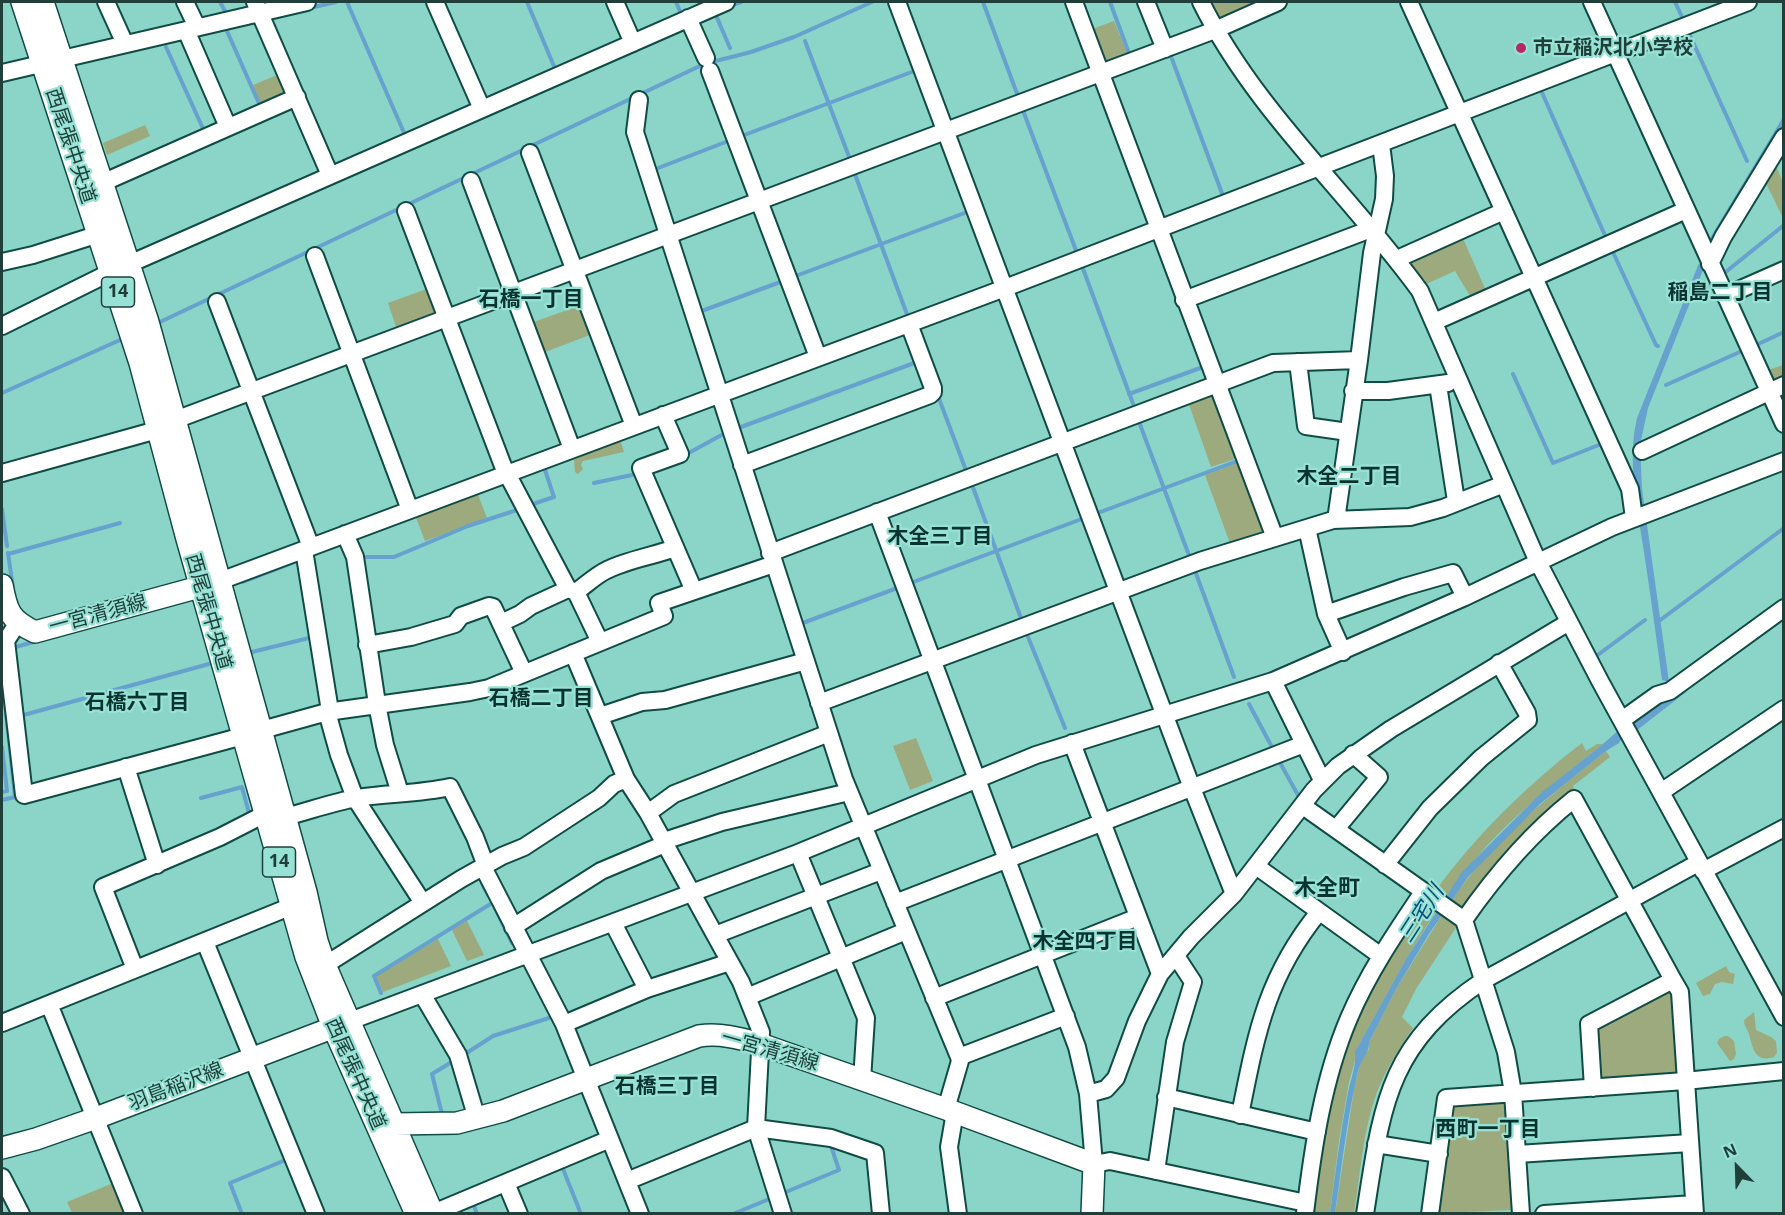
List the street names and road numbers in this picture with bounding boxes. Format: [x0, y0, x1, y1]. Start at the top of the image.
street label: 西尾張中央道 [40, 85, 100, 207]
road number: 14 [102, 277, 134, 307]
street label: 西尾張中央道 [180, 551, 236, 673]
street label: 一宮清須線 [47, 590, 149, 640]
road number: 14 [262, 847, 296, 877]
street label: 西尾張中央道 [320, 1014, 390, 1134]
street label: 一宮清須線 [719, 1026, 821, 1076]
street label: 羽島稲沢線 [125, 1058, 227, 1116]

